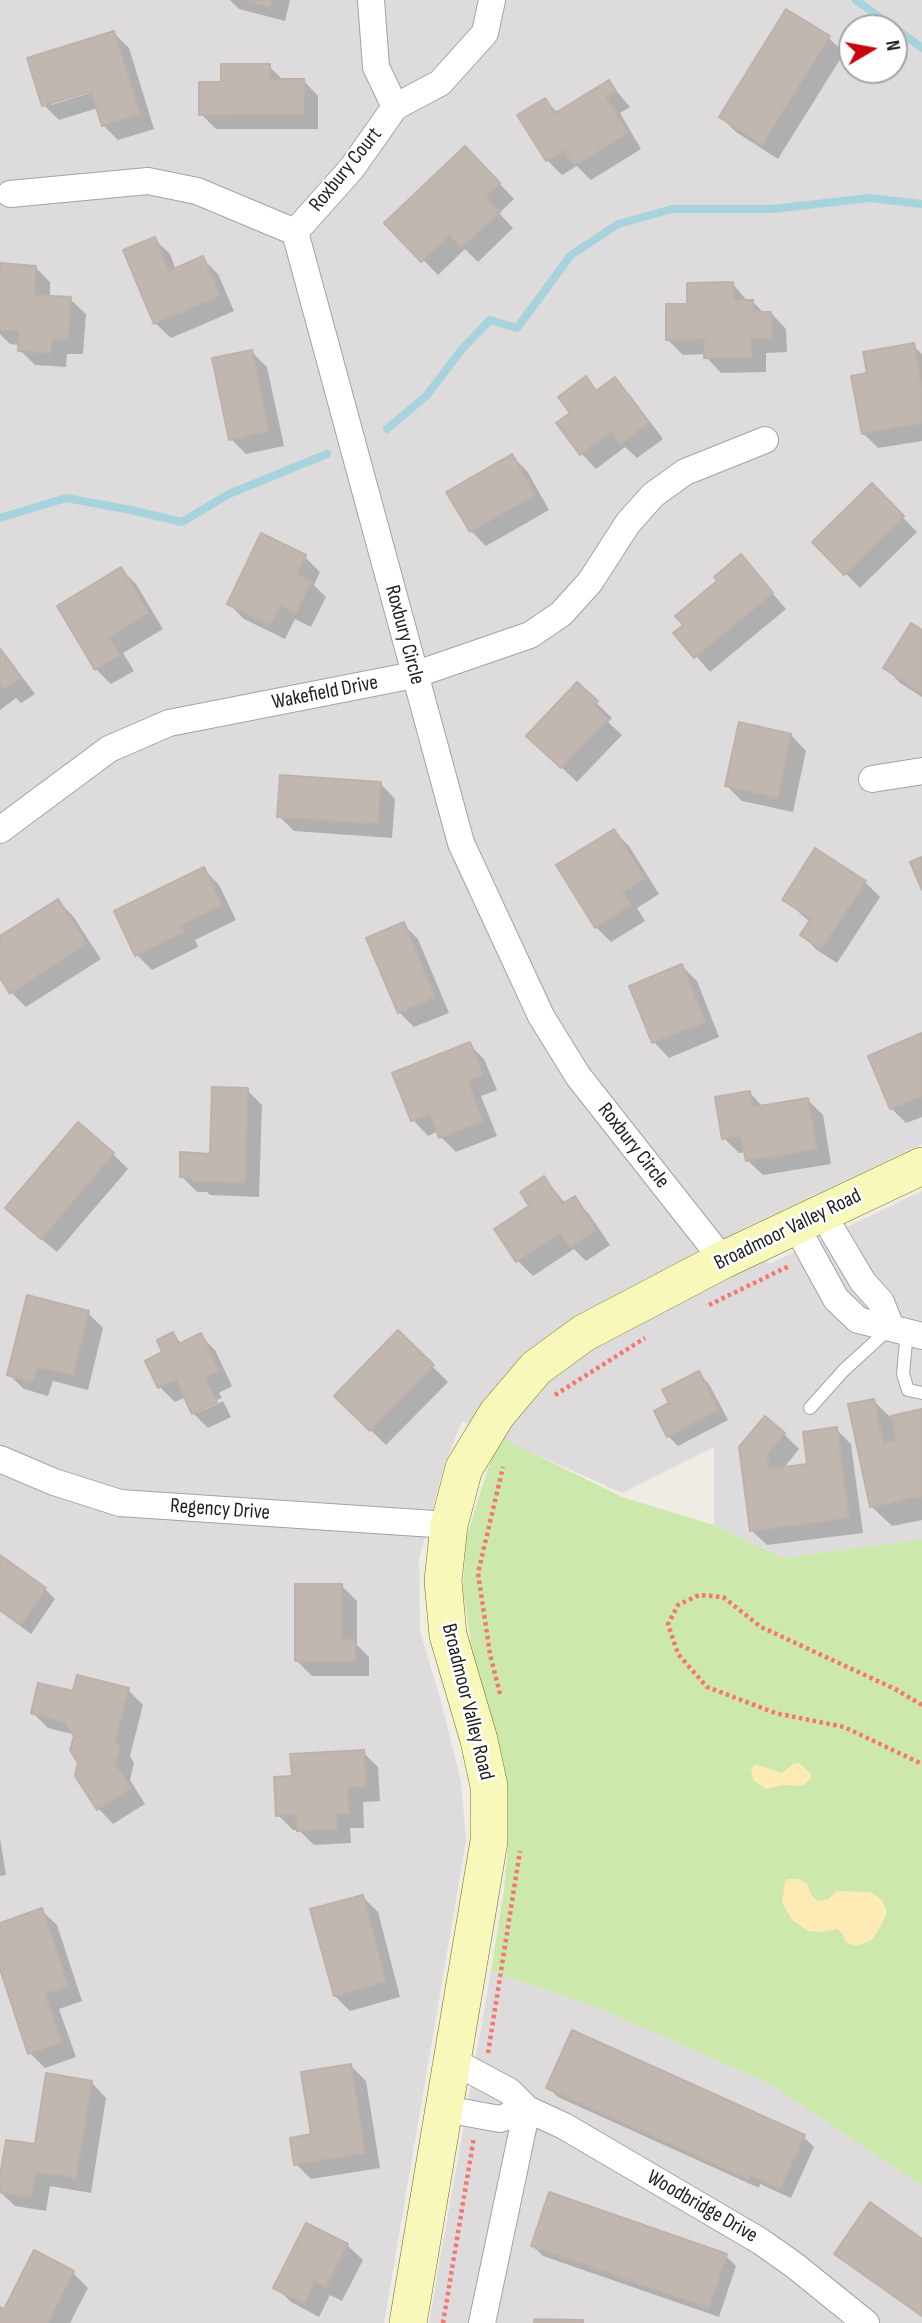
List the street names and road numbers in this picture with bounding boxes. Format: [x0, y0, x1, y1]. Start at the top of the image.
street label: Roxbury Court [304, 123, 388, 217]
street label: Roxbury Circle [379, 583, 429, 687]
street label: Wakefield Drive [270, 670, 380, 716]
street label: Roxbury Circle [592, 1098, 674, 1194]
street label: Broadmoor Valley Road [710, 1184, 866, 1276]
street label: Regency Drive [169, 1494, 271, 1526]
street label: Broadmoor Valley Road [435, 1621, 499, 1783]
street label: Woodbridge Drive [642, 2165, 762, 2249]

